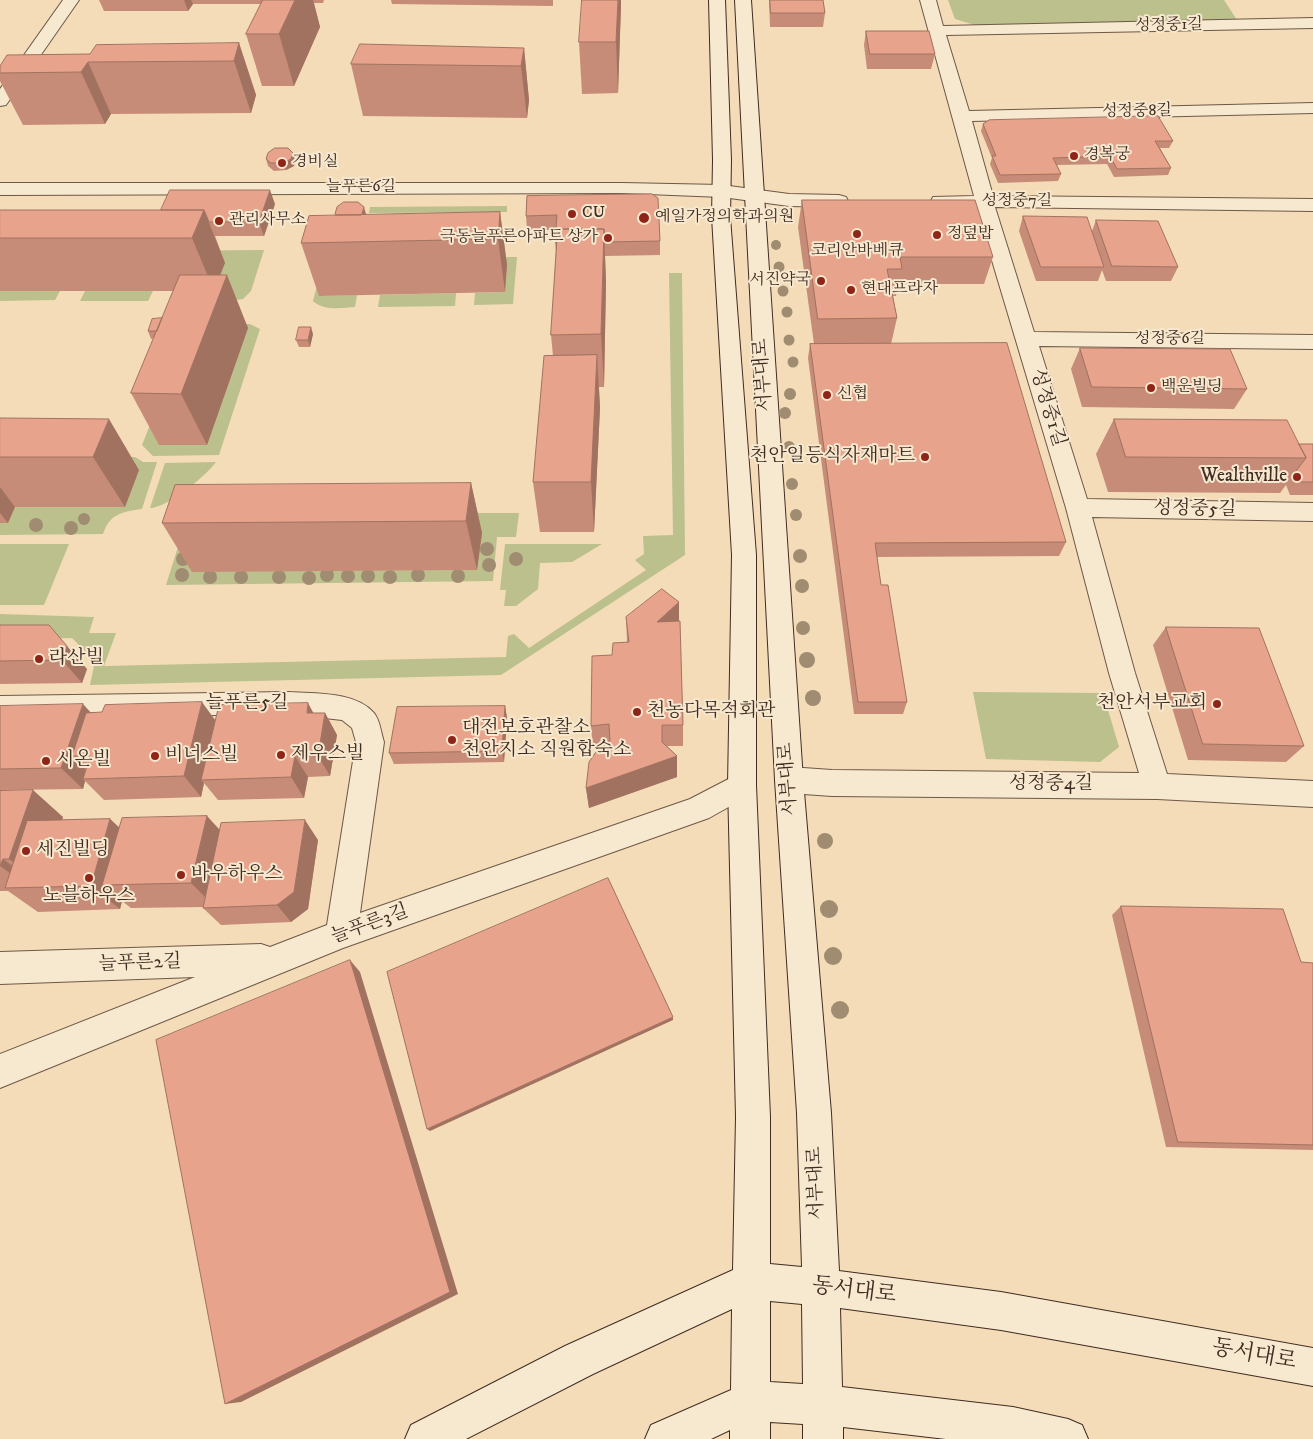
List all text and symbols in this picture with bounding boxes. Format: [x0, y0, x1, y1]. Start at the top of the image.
street label: 성정중1길 [1135, 16, 1203, 36]
street label: 성정중8길 [1102, 102, 1172, 122]
place label: 경복궁 [1084, 146, 1130, 166]
marker: 경복궁 [1068, 150, 1080, 162]
place label: 경비실 [292, 153, 338, 173]
marker: 경비실 [276, 157, 288, 169]
street label: 늘푸른6길 [326, 178, 396, 198]
street label: 성정중7길 [982, 192, 1052, 212]
place label: CU [582, 204, 605, 224]
marker: CU [566, 208, 578, 220]
place label: 예일가정의학과의원 [655, 208, 794, 228]
place label: 관리사무소 [229, 211, 306, 231]
marker: 예일가정의학과의원 [637, 211, 651, 225]
marker: 관리사무소 [213, 215, 225, 227]
place label: 정덮밥 [947, 225, 993, 245]
place label: 극동늘푸른아파트 상가 [440, 228, 598, 248]
marker: 코리안바베큐 [851, 228, 863, 240]
marker: 정덮밥 [931, 229, 943, 241]
marker: 극동늘푸른아파트 상가 [602, 232, 614, 244]
place label: 코리안바베큐 [811, 242, 903, 262]
place label: 서진약국 [749, 271, 811, 291]
marker: 서진약국 [815, 275, 827, 287]
place label: 현대프라자 [861, 280, 938, 300]
marker: 현대프라자 [845, 284, 857, 296]
street label: 성정중6길 [1135, 330, 1205, 350]
street label: 서부대로 [750, 338, 778, 412]
street label: 성정중1길 [1024, 366, 1070, 450]
place label: 백운빌딩 [1161, 378, 1223, 398]
marker: 백운빌딩 [1145, 382, 1157, 394]
place label: 신협 [837, 385, 868, 405]
marker: 신협 [821, 389, 833, 401]
place label: 천안일등식자재마트 [750, 446, 915, 468]
marker: 천안일등식자재마트 [919, 451, 931, 463]
place label: Wealthville [1201, 466, 1287, 488]
marker: Wealthville [1291, 471, 1303, 483]
street label: 성정중5길 [1153, 498, 1237, 522]
place label: 라산빌 [49, 648, 104, 670]
marker: 라산빌 [33, 653, 45, 665]
street label: 늘푸른5길 [206, 693, 288, 715]
place label: 천안서부교회 [1097, 693, 1207, 715]
marker: 천안서부교회 [1211, 698, 1223, 710]
place label: 천농다목적회관 [647, 701, 775, 723]
marker: 천농다목적회관 [631, 706, 643, 718]
place label: 대전보호관찰소 천안지소 직원합숙소 [462, 718, 631, 762]
marker: 대전보호관찰소 천안지소 직원합숙소 [446, 734, 458, 746]
street label: 서부대로 [775, 742, 803, 816]
place label: 제우스빌 [291, 744, 364, 766]
place label: 비너스빌 [165, 745, 238, 767]
marker: 제우스빌 [275, 749, 287, 761]
place label: 시온빌 [56, 750, 111, 772]
marker: 비너스빌 [149, 750, 161, 762]
marker: 시온빌 [40, 755, 52, 767]
street label: 성정중4길 [1009, 774, 1093, 796]
place label: 세진빌딩 [36, 840, 109, 862]
marker: 세진빌딩 [20, 845, 32, 857]
place label: 바우하우스 [191, 864, 283, 886]
marker: 바우하우스 [175, 869, 187, 881]
marker: 노블하우스 [83, 872, 95, 884]
place label: 노블하우스 [43, 886, 135, 908]
street label: 늘푸른3길 [328, 901, 412, 949]
street label: 늘푸른2길 [98, 951, 182, 977]
street label: 서부대로 [804, 1146, 830, 1220]
street label: 동서대로 [810, 1274, 898, 1310]
street label: 동서대로 [1210, 1336, 1298, 1376]

